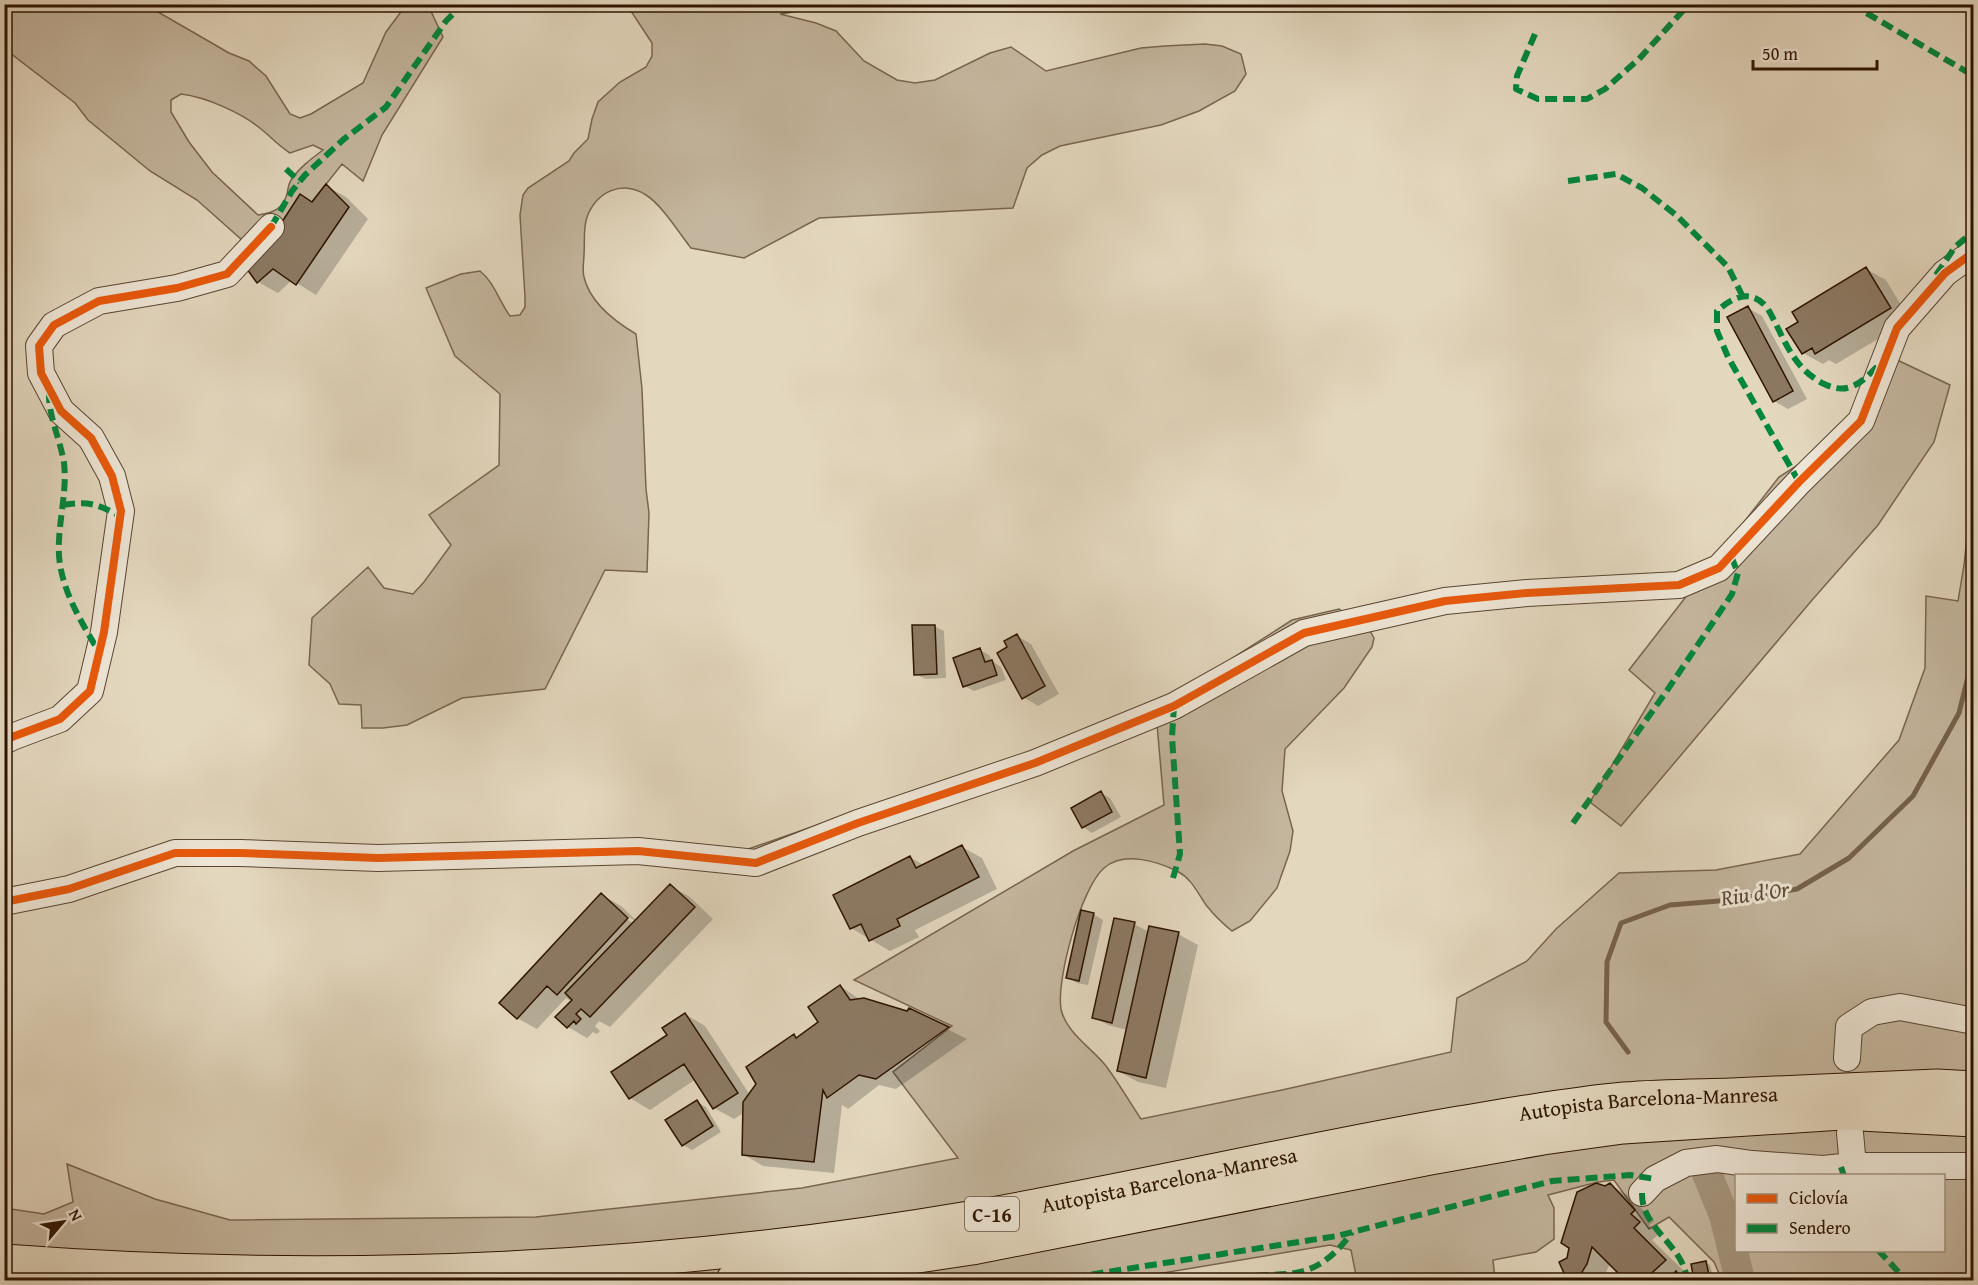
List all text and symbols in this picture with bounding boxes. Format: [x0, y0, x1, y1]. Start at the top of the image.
scale bar [1753, 33, 1878, 71]
text: 50 m [1762, 40, 1798, 67]
water label: Riu d'Or [1718, 872, 1792, 914]
street label: Autopista Barcelona-Manresa [1516, 1077, 1779, 1128]
street label: Autopista Barcelona-Manresa [1039, 1138, 1300, 1220]
legend [1735, 1174, 1945, 1252]
text: Ciclovía [1789, 1184, 1848, 1211]
north arrow [33, 1192, 93, 1252]
road number: C-16 [965, 1197, 1019, 1231]
text: N [63, 1204, 89, 1225]
text: Sendero [1789, 1214, 1851, 1241]

